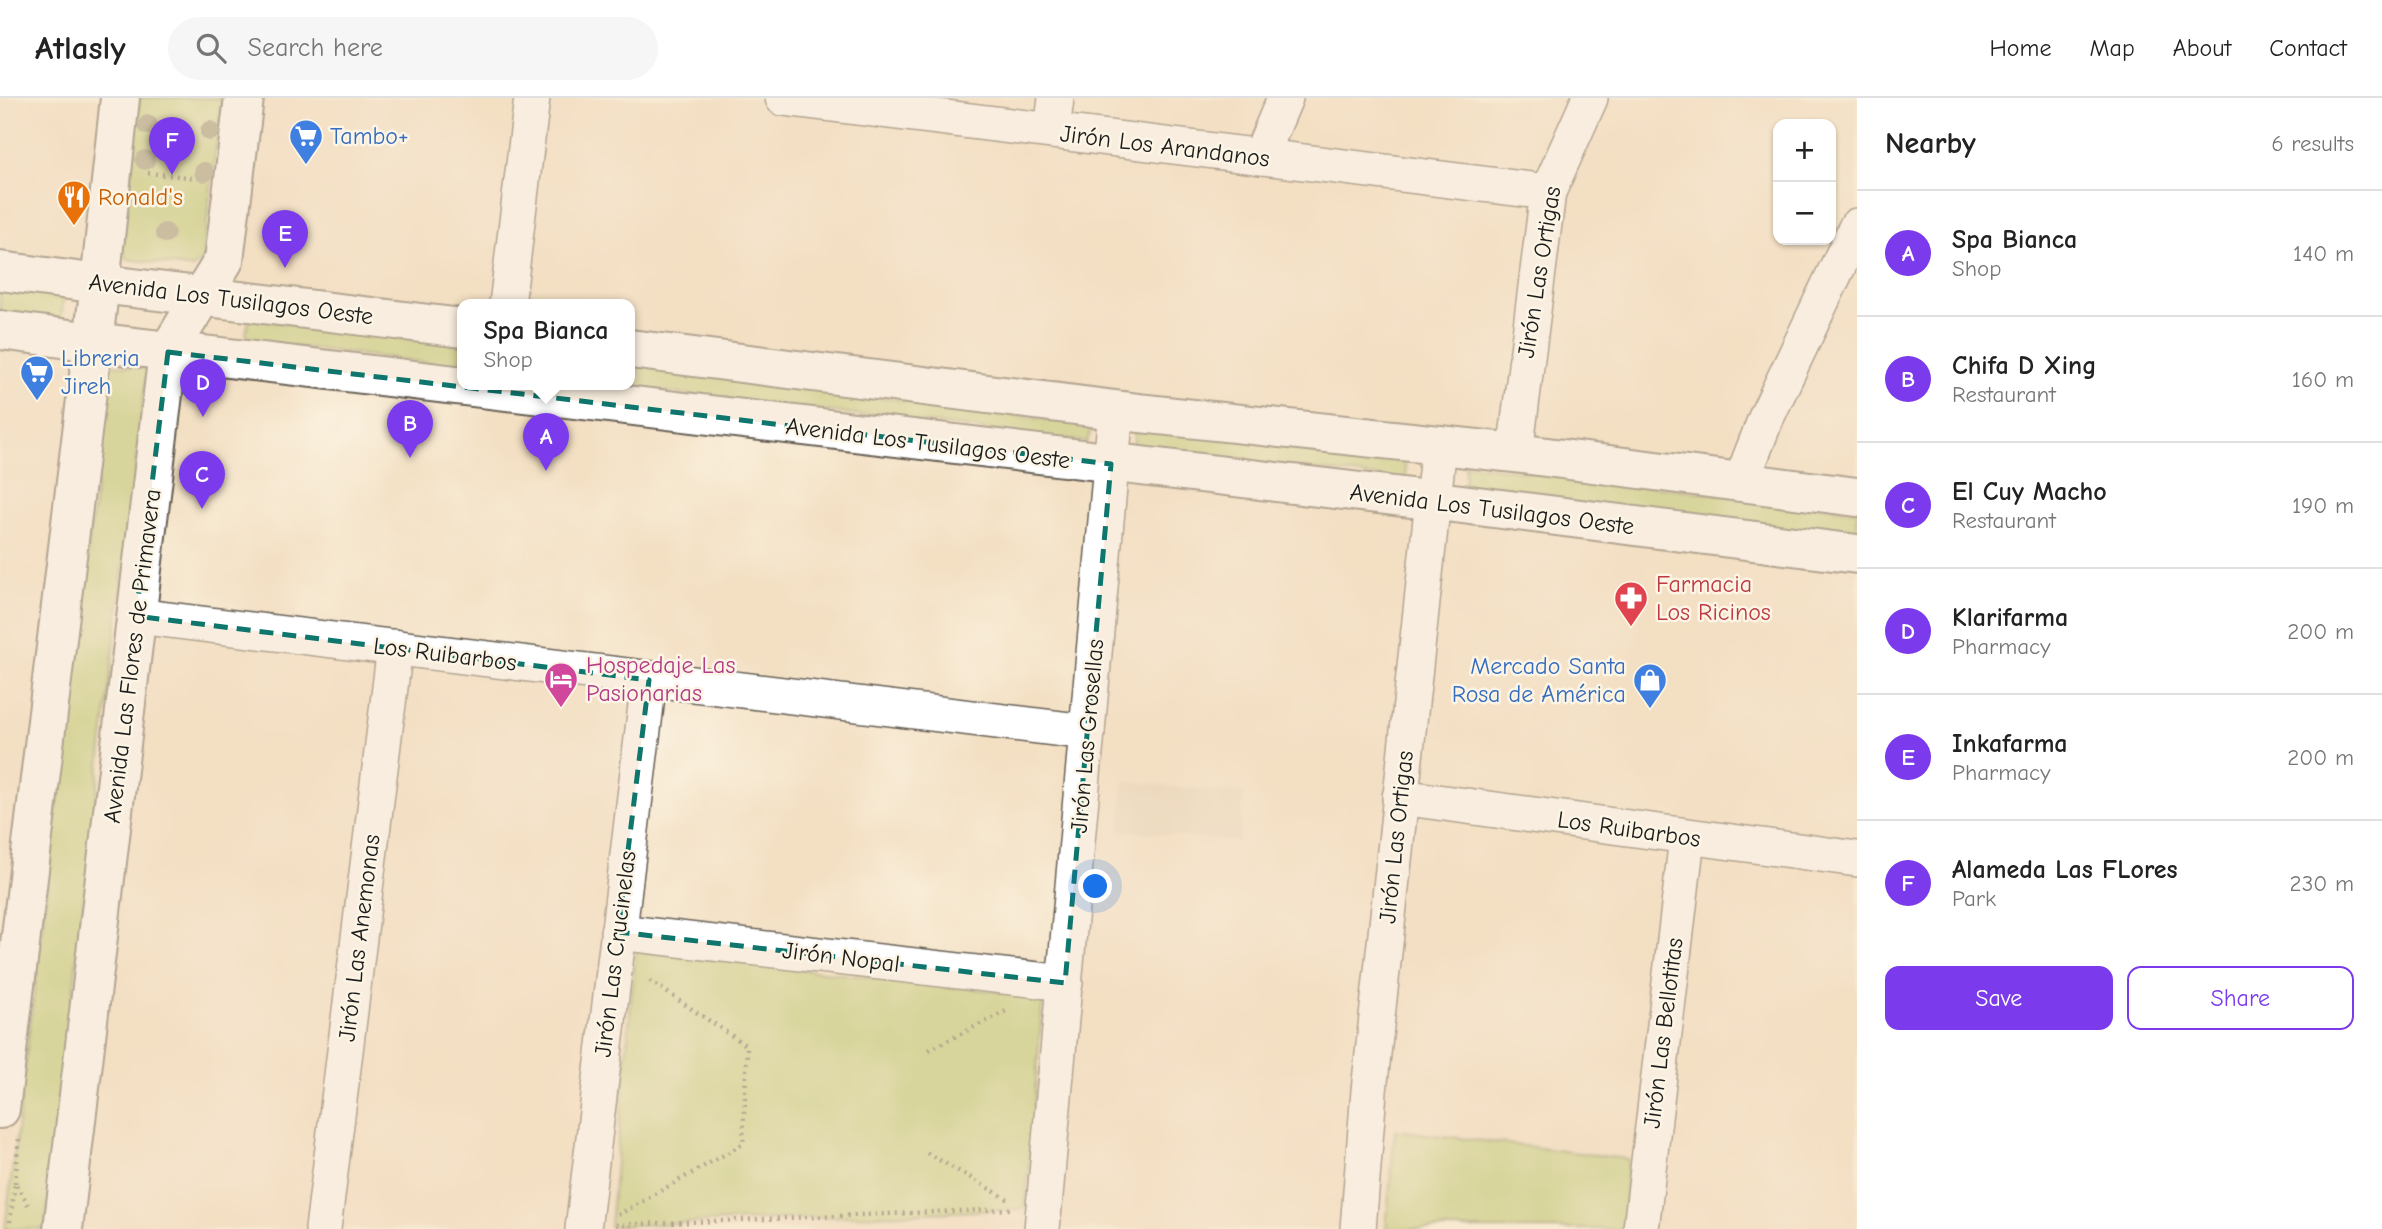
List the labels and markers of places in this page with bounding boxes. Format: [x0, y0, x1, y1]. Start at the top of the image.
pin: F [149, 117, 195, 175]
supermarket icon: Tambo+ [287, 117, 325, 166]
place label: Tambo+ [330, 122, 409, 150]
restaurant icon: Ronald's [55, 178, 93, 227]
place label: Ronald's [98, 183, 183, 211]
pin: E [262, 210, 308, 268]
place label: Libreria Jireh [61, 344, 140, 400]
supermarket icon: Libreria Jireh [18, 353, 56, 402]
pin: D [180, 359, 226, 417]
pin: B [387, 400, 433, 458]
pin: A [523, 413, 569, 471]
pin: C [179, 451, 225, 509]
place label: Farmacia Los Ricinos [1656, 570, 1771, 626]
pharmacy icon: Farmacia Los Ricinos [1612, 579, 1650, 628]
place label: Hospedaje Las Pasionarias [586, 651, 735, 707]
place label: Mercado Santa Rosa de América [1452, 652, 1626, 708]
hotel icon: Hospedaje Las Pasionarias [542, 660, 580, 709]
shop icon: Mercado Santa Rosa de América [1631, 661, 1669, 710]

